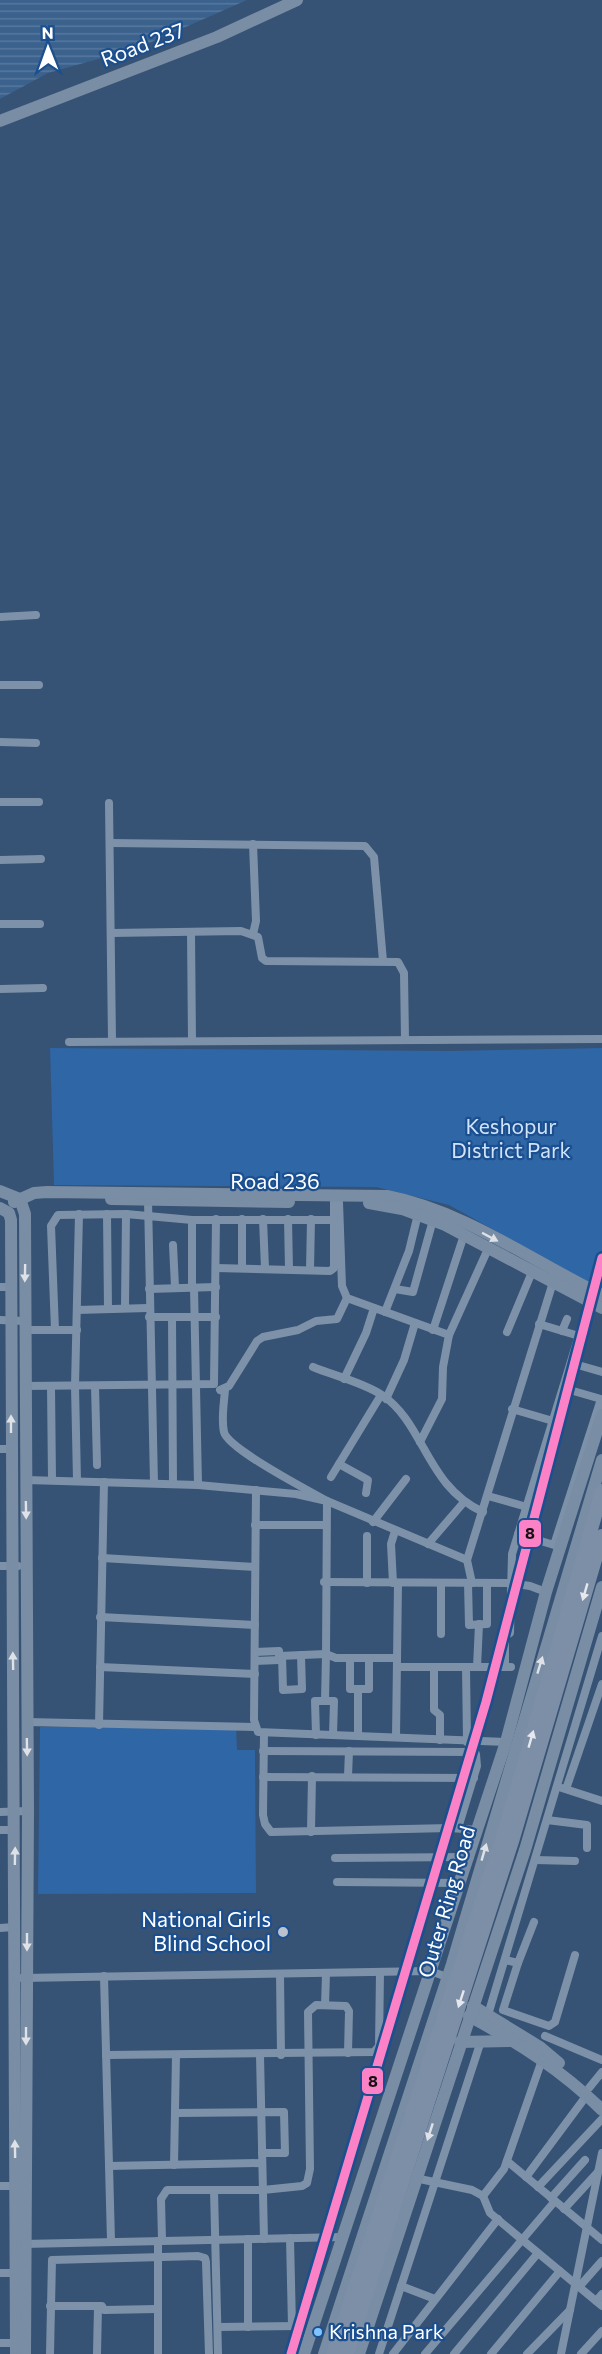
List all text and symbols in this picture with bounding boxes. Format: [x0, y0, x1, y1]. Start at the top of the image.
street label: Road 237 [97, 16, 188, 71]
north arrow [18, 18, 78, 78]
text: N [42, 23, 54, 42]
park label: Keshopur District Park [451, 1113, 571, 1162]
street label: Road 236 [230, 1168, 320, 1193]
one-way arrow [481, 1232, 498, 1242]
one-way arrow [20, 1263, 29, 1282]
one-way arrow [6, 1415, 16, 1434]
one-way arrow [21, 1500, 31, 1519]
line badge: 8 [518, 1519, 542, 1548]
text: 8 [525, 1523, 535, 1542]
one-way arrow [580, 1583, 590, 1601]
one-way arrow [8, 1652, 17, 1671]
one-way arrow [536, 1656, 546, 1674]
one-way arrow [526, 1729, 536, 1748]
one-way arrow [22, 1737, 32, 1756]
street label: Outer Ring Road [412, 1823, 479, 1980]
one-way arrow [479, 1843, 489, 1861]
one-way arrow [10, 1847, 20, 1866]
place label: National Girls Blind School [141, 1906, 271, 1955]
marker: National Girls Blind School [276, 1925, 290, 1939]
one-way arrow [22, 1932, 32, 1951]
one-way arrow [456, 1990, 466, 2008]
one-way arrow [21, 2027, 31, 2046]
line badge: 8 [361, 2067, 384, 2095]
text: 8 [368, 2071, 378, 2090]
one-way arrow [425, 2123, 434, 2141]
one-way arrow [10, 2139, 20, 2158]
place label: Krishna Park [329, 2319, 444, 2343]
marker: Krishna Park [312, 2326, 324, 2338]

